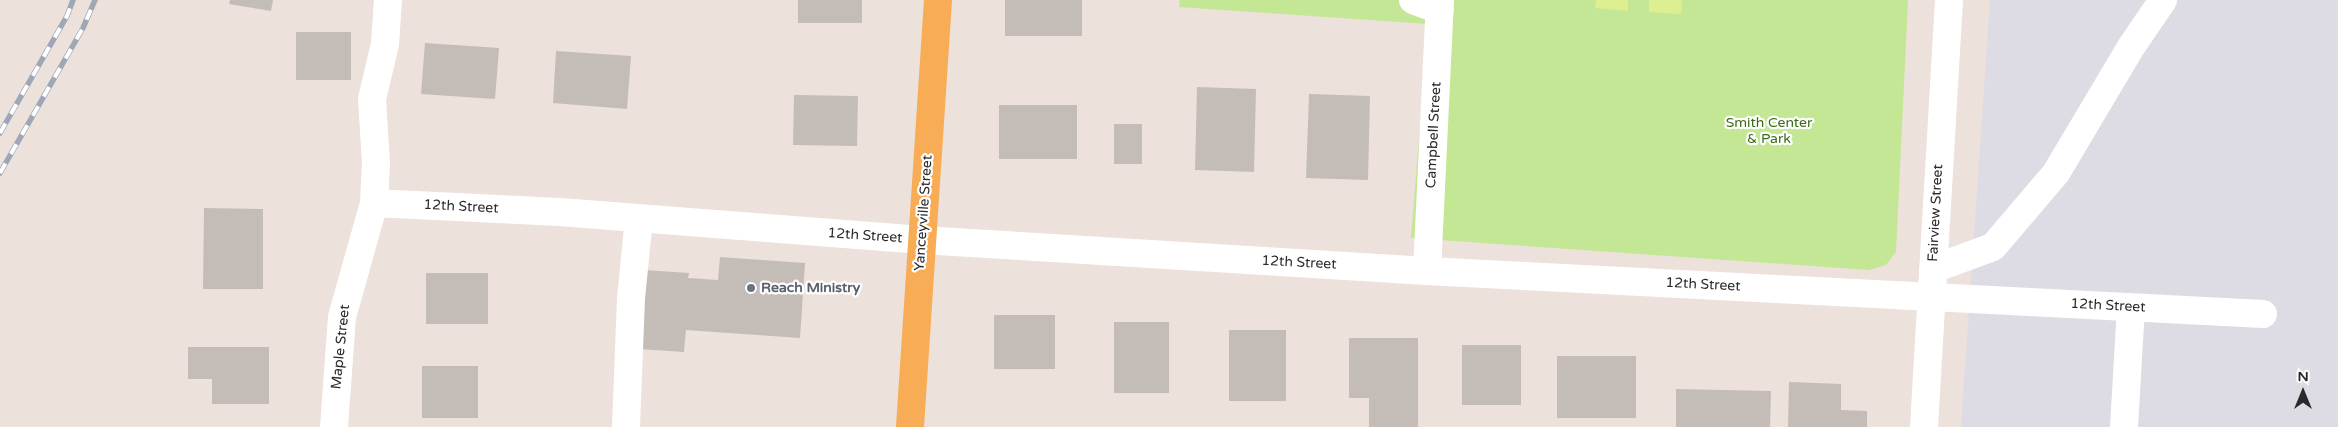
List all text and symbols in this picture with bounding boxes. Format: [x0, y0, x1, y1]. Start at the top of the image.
street label: Campbell Street [1423, 81, 1445, 189]
park label: Smith Center & Park [1726, 115, 1812, 148]
street label: Yanceyville Street [912, 154, 936, 272]
street label: Fairview Street [1925, 164, 1947, 262]
street label: 12th Street [423, 197, 499, 217]
street label: 12th Street [827, 225, 903, 247]
street label: 12th Street [1261, 253, 1337, 273]
street label: 12th Street [1665, 275, 1741, 295]
place label: Reach Ministry [761, 280, 860, 296]
marker: Reach Ministry [745, 282, 757, 294]
street label: 12th Street [2070, 296, 2146, 316]
street label: Maple Street [328, 304, 354, 390]
north arrow [2278, 367, 2328, 417]
text: N [2297, 368, 2309, 385]

